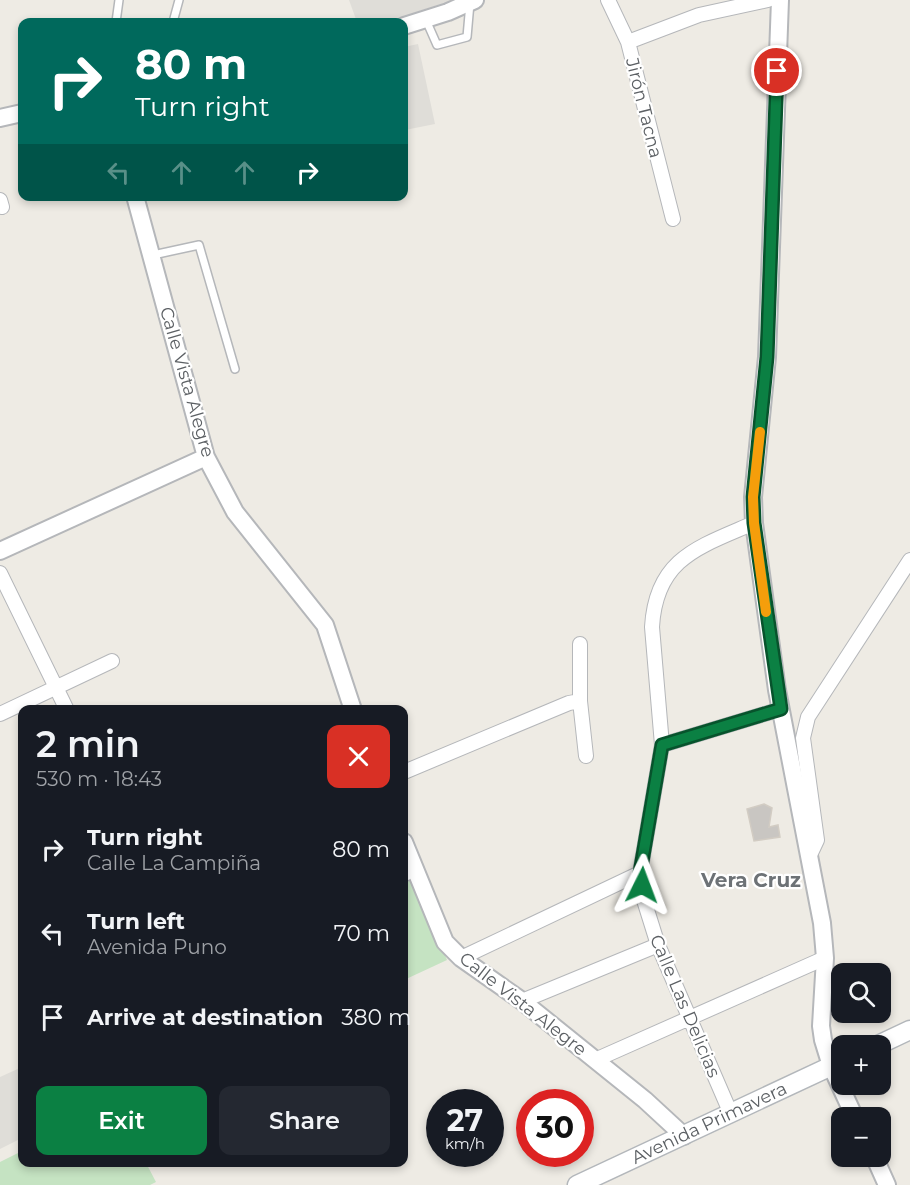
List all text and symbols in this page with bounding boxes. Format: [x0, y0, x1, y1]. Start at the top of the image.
text: 80 m [135, 38, 247, 90]
icon: right [36, 42, 114, 120]
pin [751, 45, 802, 96]
icon: arrive [760, 54, 793, 87]
street label: Jirón Tacna [621, 55, 667, 160]
text: Turn right [135, 90, 270, 123]
icon: left [102, 156, 135, 189]
icon: ahead [165, 156, 198, 189]
icon: ahead [228, 156, 261, 189]
icon: right [291, 156, 324, 189]
street label: Calle Vista Alegre [155, 304, 219, 460]
text: 2 min [36, 722, 140, 766]
button: close [327, 725, 390, 788]
text: 530 m · 18:43 [36, 767, 162, 791]
text: Turn right [87, 824, 202, 851]
icon: right [36, 833, 69, 866]
text: 80 m [332, 836, 390, 863]
text: Calle La Campiña [87, 851, 261, 875]
position arrow [610, 853, 674, 917]
district label: Vera Cruz [700, 868, 801, 892]
text: Turn left [87, 908, 185, 935]
icon: left [36, 917, 69, 950]
text: 70 m [334, 920, 390, 947]
street label: Calle Las Delicias [645, 931, 725, 1081]
text: Avenida Puno [87, 935, 227, 959]
street label: Calle Vista Alegre [455, 947, 591, 1061]
map controls [831, 963, 891, 1167]
button: search [831, 963, 891, 1023]
icon: arrive [36, 1001, 69, 1034]
text: Arrive at destination [87, 1004, 323, 1031]
text: 380 m [341, 1004, 411, 1031]
button: + [831, 1035, 891, 1095]
street label: Avenida Primavera [628, 1077, 790, 1169]
button: Exit [36, 1086, 207, 1155]
button: Share [219, 1086, 390, 1155]
speed limit sign: 30 [516, 1089, 594, 1167]
text: 27 [447, 1102, 483, 1139]
button: − [831, 1107, 891, 1167]
text: km/h [445, 1134, 485, 1153]

